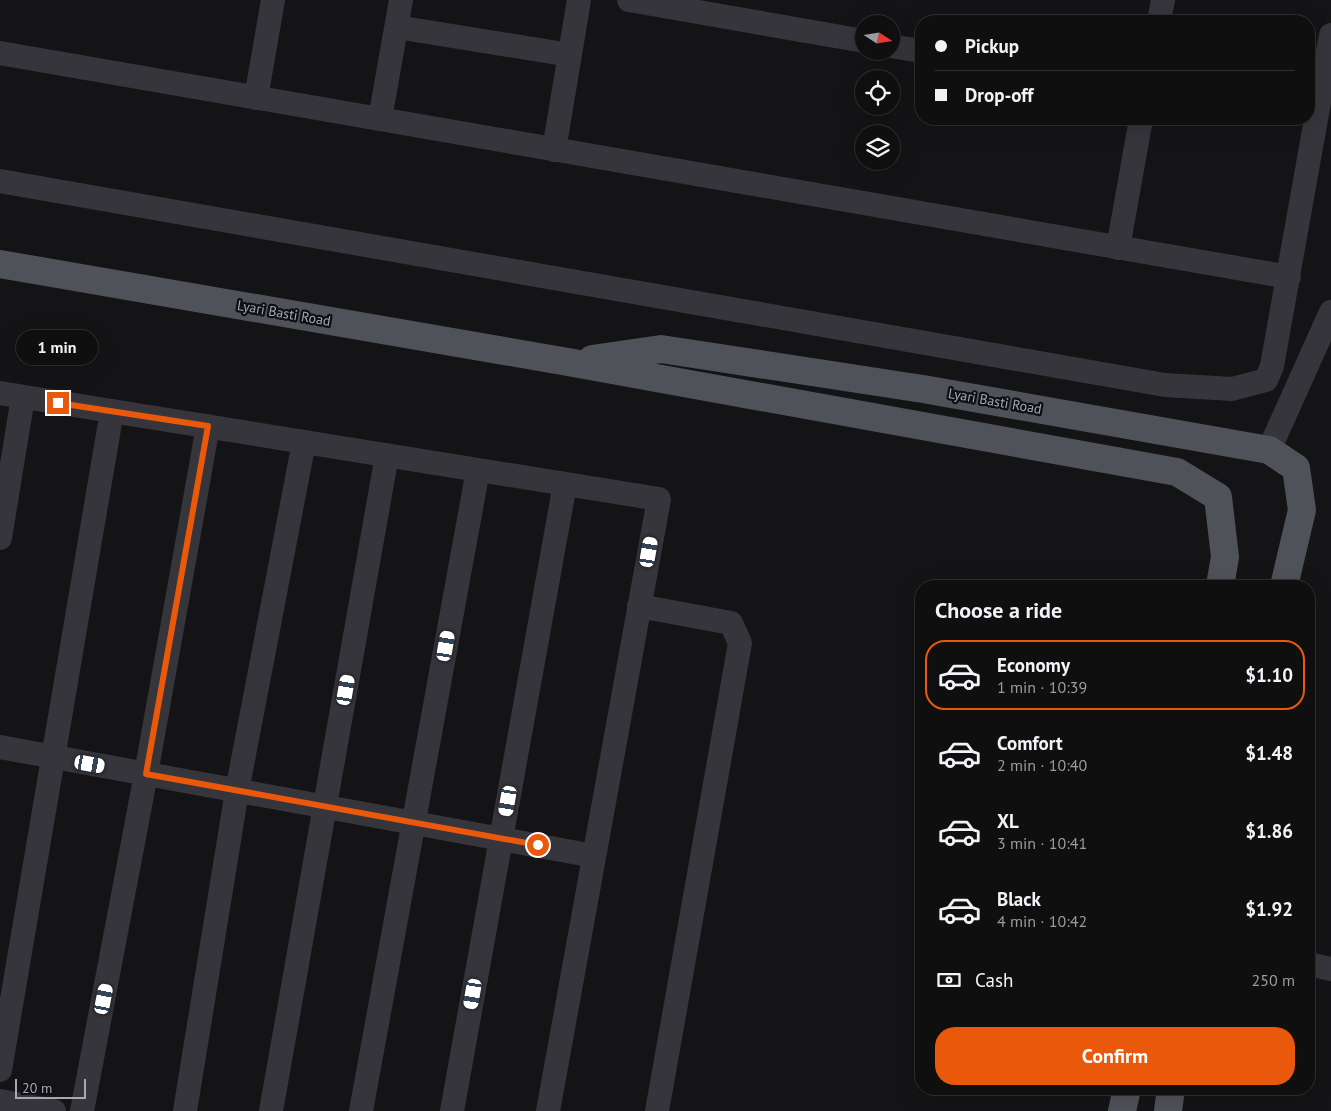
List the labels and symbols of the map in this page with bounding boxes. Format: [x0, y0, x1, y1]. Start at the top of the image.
north arrow [855, 15, 900, 60]
street label: Lyari Basti Road [236, 296, 332, 330]
callout: 1 min [17, 330, 99, 366]
street label: Lyari Basti Road [947, 384, 1043, 418]
route end [47, 392, 69, 414]
car [639, 536, 658, 568]
car [436, 630, 455, 662]
car [336, 674, 355, 706]
car [73, 754, 106, 774]
car [498, 785, 517, 817]
route start [527, 834, 549, 856]
car [463, 978, 482, 1010]
car [93, 983, 114, 1015]
scale bar [15, 1076, 86, 1099]

